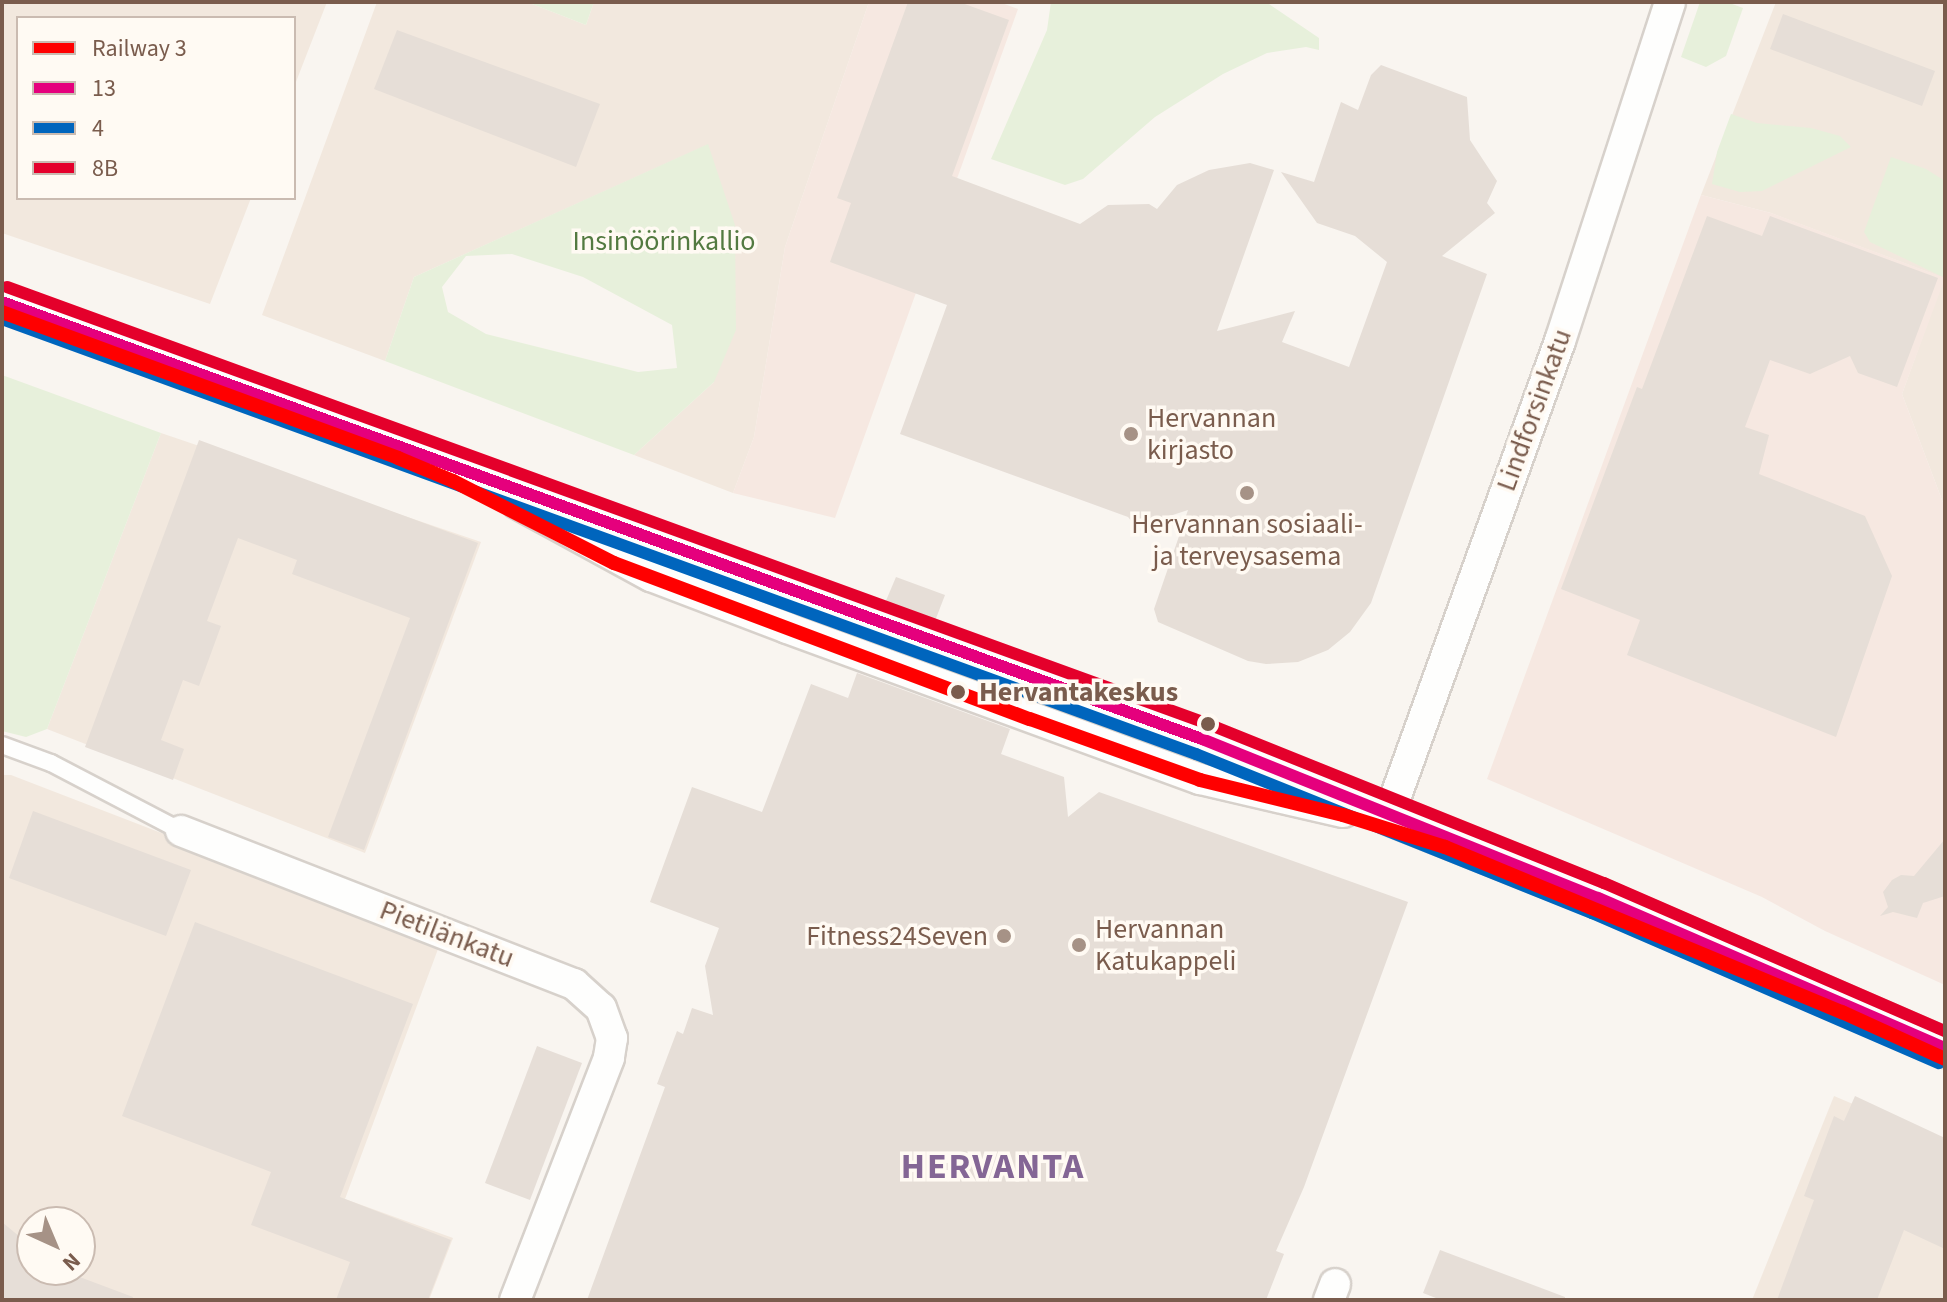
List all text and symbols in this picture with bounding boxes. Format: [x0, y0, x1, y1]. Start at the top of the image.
legend [16, 16, 296, 200]
text: Railway 3 [92, 31, 187, 66]
text: 13 [92, 71, 116, 106]
text: 4 [92, 111, 104, 146]
text: 8B [92, 151, 118, 186]
park label: Insinöörinkallio [573, 224, 755, 258]
street label: Lindforsinkatu [1489, 324, 1579, 496]
place label: Hervannan kirjasto [1147, 401, 1276, 467]
marker: Hervannan kirjasto [1122, 425, 1140, 443]
marker: Hervannan sosiaali- ja terveysasema [1236, 482, 1258, 504]
place label: Hervannan sosiaali- ja terveysasema [1131, 507, 1363, 573]
place label: Hervantakeskus [979, 675, 1178, 709]
marker: Hervantakeskus [944, 678, 972, 706]
unlabelled marker [1200, 716, 1216, 732]
street label: Pietilänkatu [375, 893, 519, 975]
place label: Hervannan Katukappeli [1095, 912, 1236, 978]
place label: Fitness24Seven [806, 919, 988, 953]
marker: Fitness24Seven [995, 927, 1013, 945]
marker: Hervannan Katukappeli [1070, 936, 1088, 954]
district label: HERVANTA [901, 1145, 1085, 1189]
north arrow [16, 1206, 96, 1286]
text: N [55, 1245, 88, 1278]

